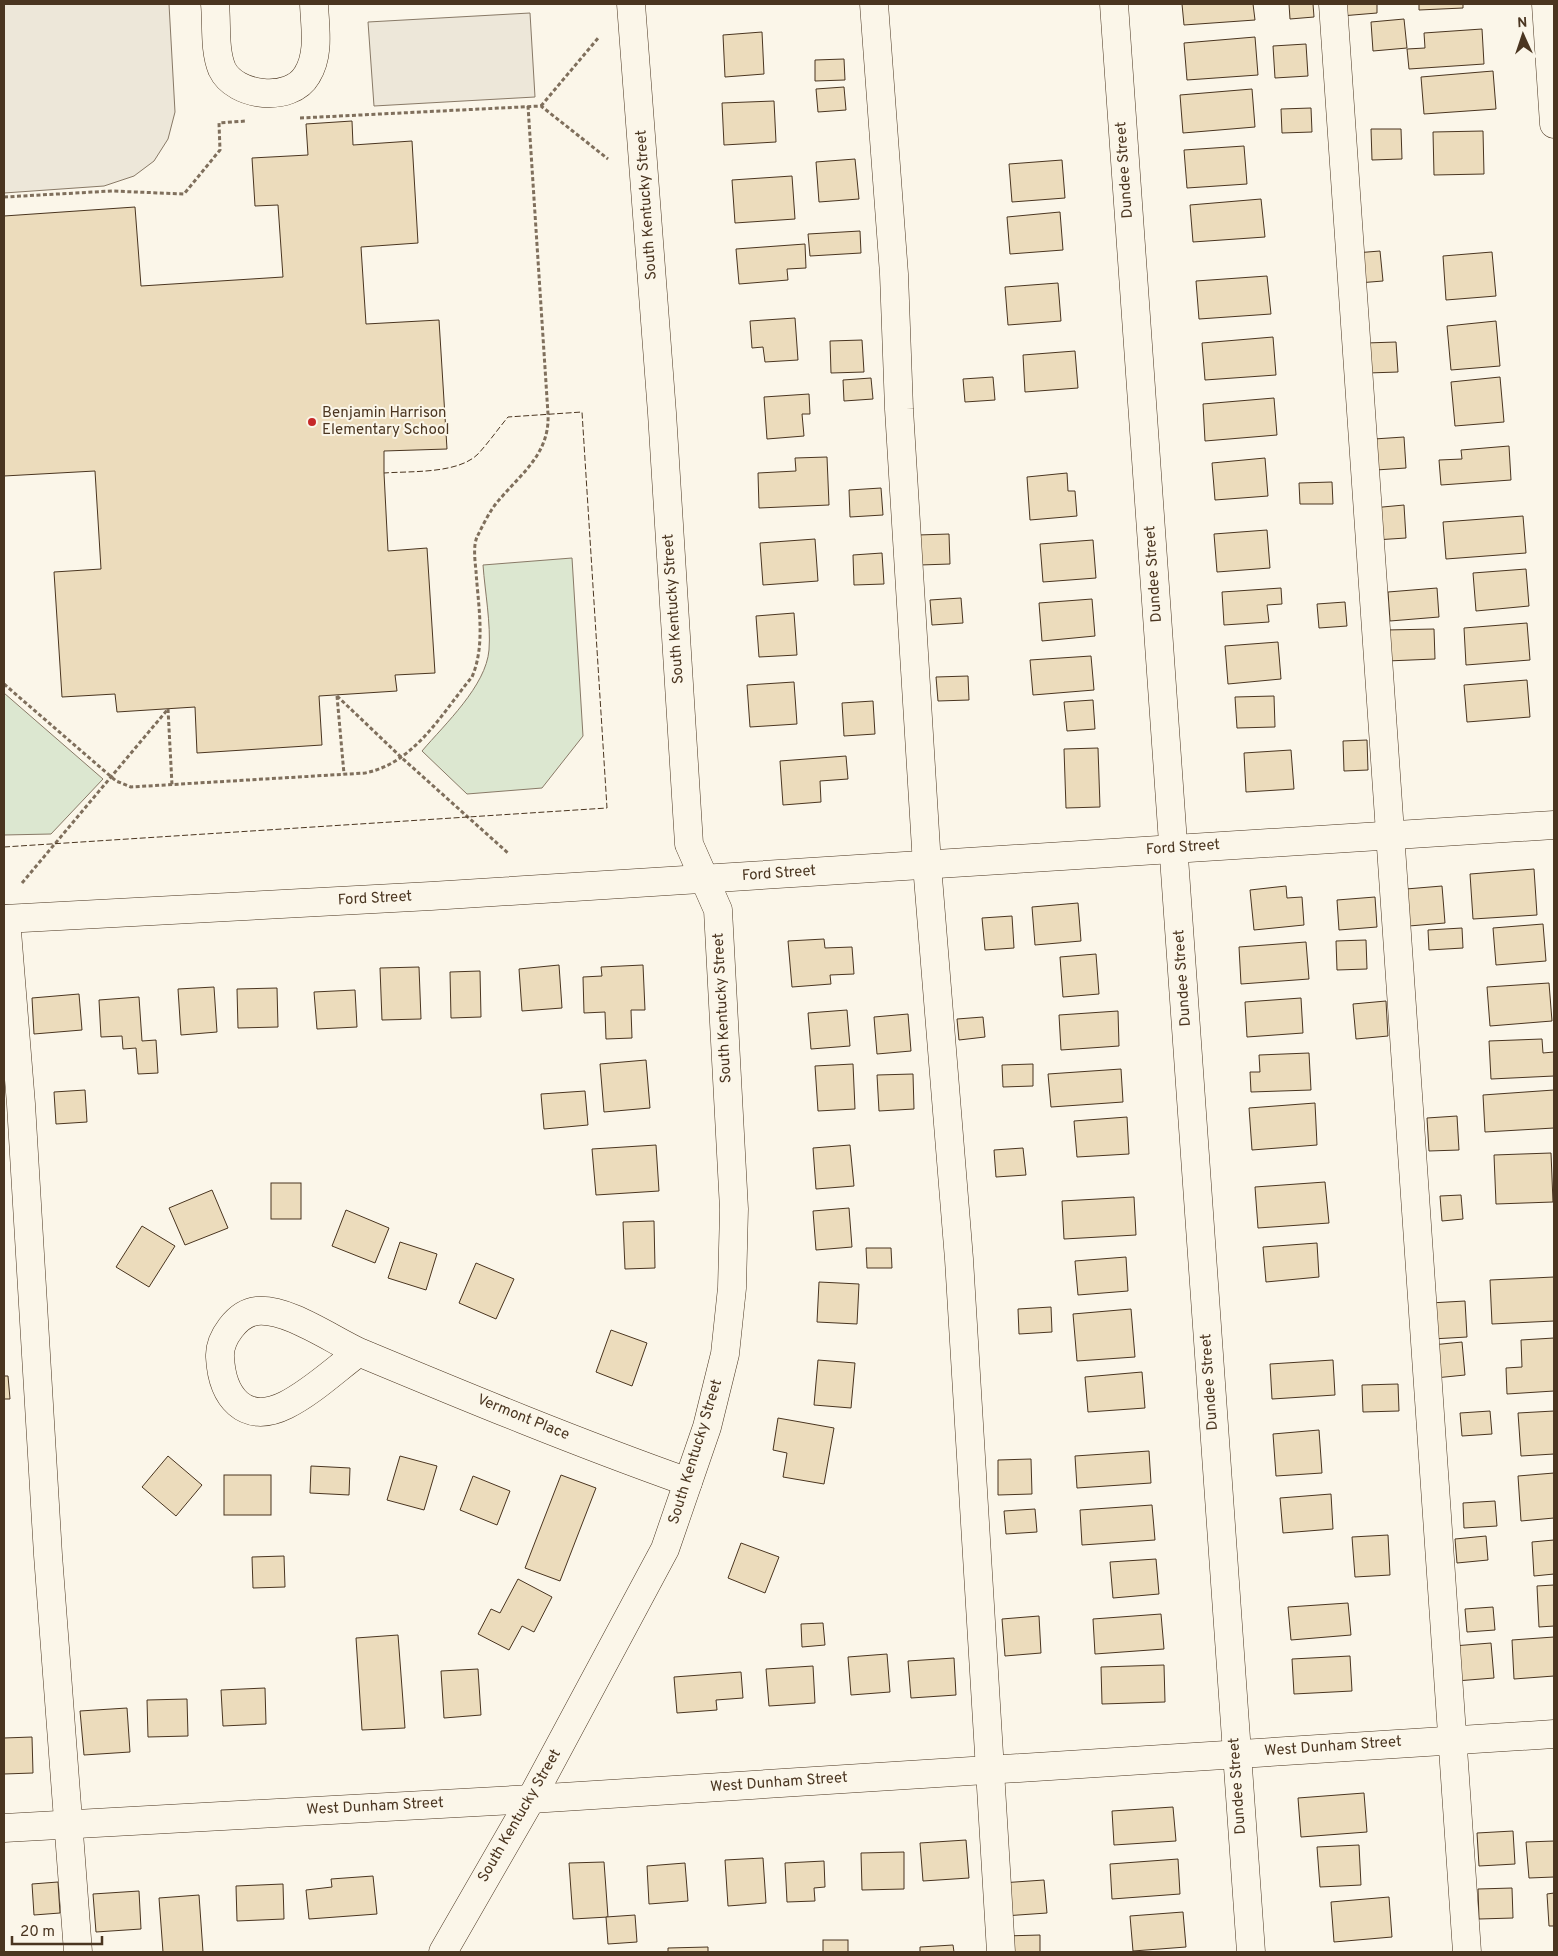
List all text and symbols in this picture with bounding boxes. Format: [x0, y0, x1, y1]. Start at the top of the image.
north arrow [1498, 10, 1548, 60]
text: N [1517, 15, 1528, 32]
street label: Dundee Street [1112, 121, 1138, 219]
street label: South Kentucky Street [632, 129, 662, 281]
place label: Benjamin Harrison Elementary School [322, 404, 449, 440]
marker: Benjamin Harrison Elementary School [306, 416, 318, 428]
street label: Dundee Street [1141, 525, 1167, 623]
street label: South Kentucky Street [659, 533, 689, 685]
street label: Ford Street [1145, 836, 1221, 860]
street label: Ford Street [741, 862, 817, 886]
street label: Ford Street [337, 888, 413, 910]
street label: Dundee Street [1170, 929, 1196, 1027]
street label: South Kentucky Street [710, 932, 736, 1084]
street label: Dundee Street [1197, 1333, 1223, 1431]
street label: South Kentucky Street [665, 1377, 727, 1527]
street label: Vermont Place [474, 1391, 572, 1445]
street label: West Dunham Street [1264, 1733, 1402, 1761]
street label: Dundee Street [1225, 1737, 1251, 1835]
street label: South Kentucky Street [474, 1746, 566, 1886]
street label: West Dunham Street [710, 1769, 848, 1797]
street label: West Dunham Street [306, 1794, 444, 1820]
scale bar [12, 1914, 102, 1946]
text: 20 m [20, 1923, 55, 1942]

